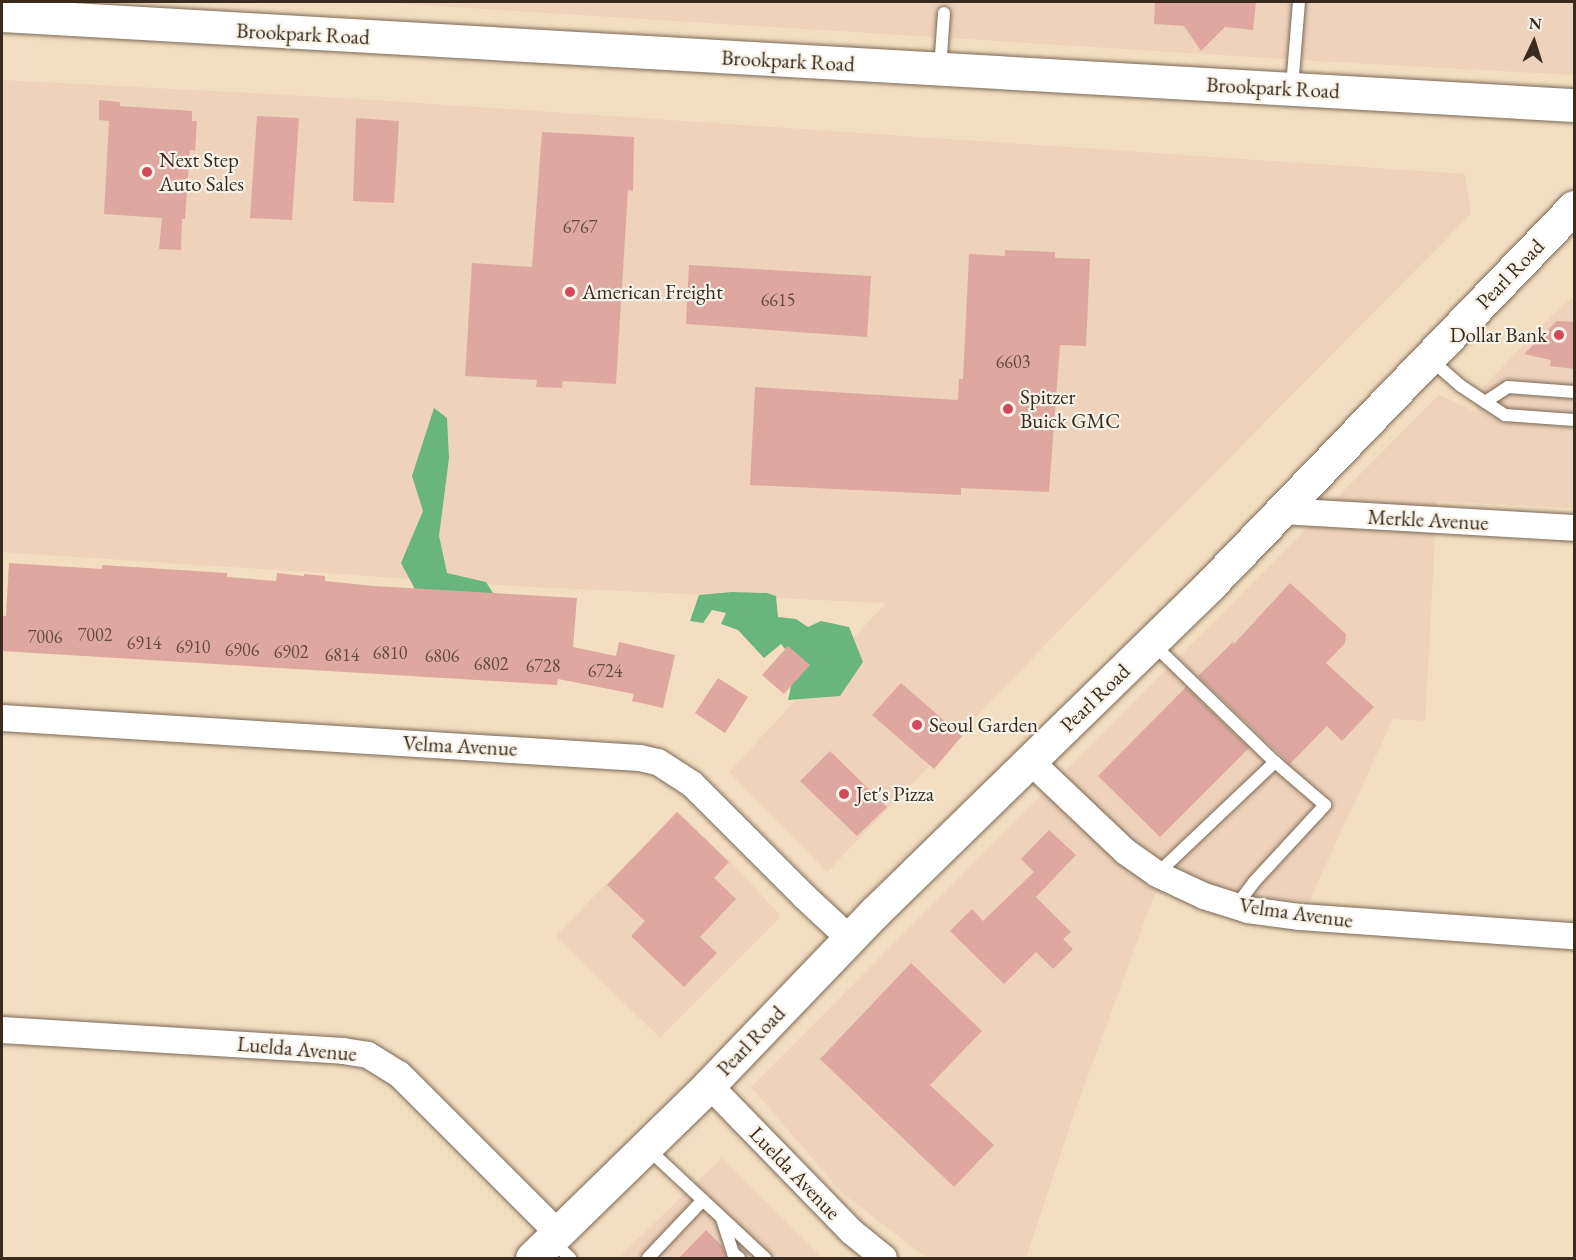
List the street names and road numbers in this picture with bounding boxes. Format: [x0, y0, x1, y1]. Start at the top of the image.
street label: Brookpark Road [236, 18, 370, 50]
street label: Brookpark Road [721, 45, 855, 77]
street label: Brookpark Road [1206, 72, 1340, 104]
street label: Pearl Road [1471, 234, 1549, 314]
street label: Merkle Avenue [1367, 504, 1489, 536]
street label: Pearl Road [1055, 659, 1135, 737]
street label: Velma Avenue [402, 730, 518, 762]
street label: Velma Avenue [1238, 893, 1354, 933]
street label: Pearl Road [712, 1001, 790, 1081]
street label: Luelda Avenue [236, 1031, 358, 1067]
street label: Luelda Avenue [744, 1121, 846, 1225]

